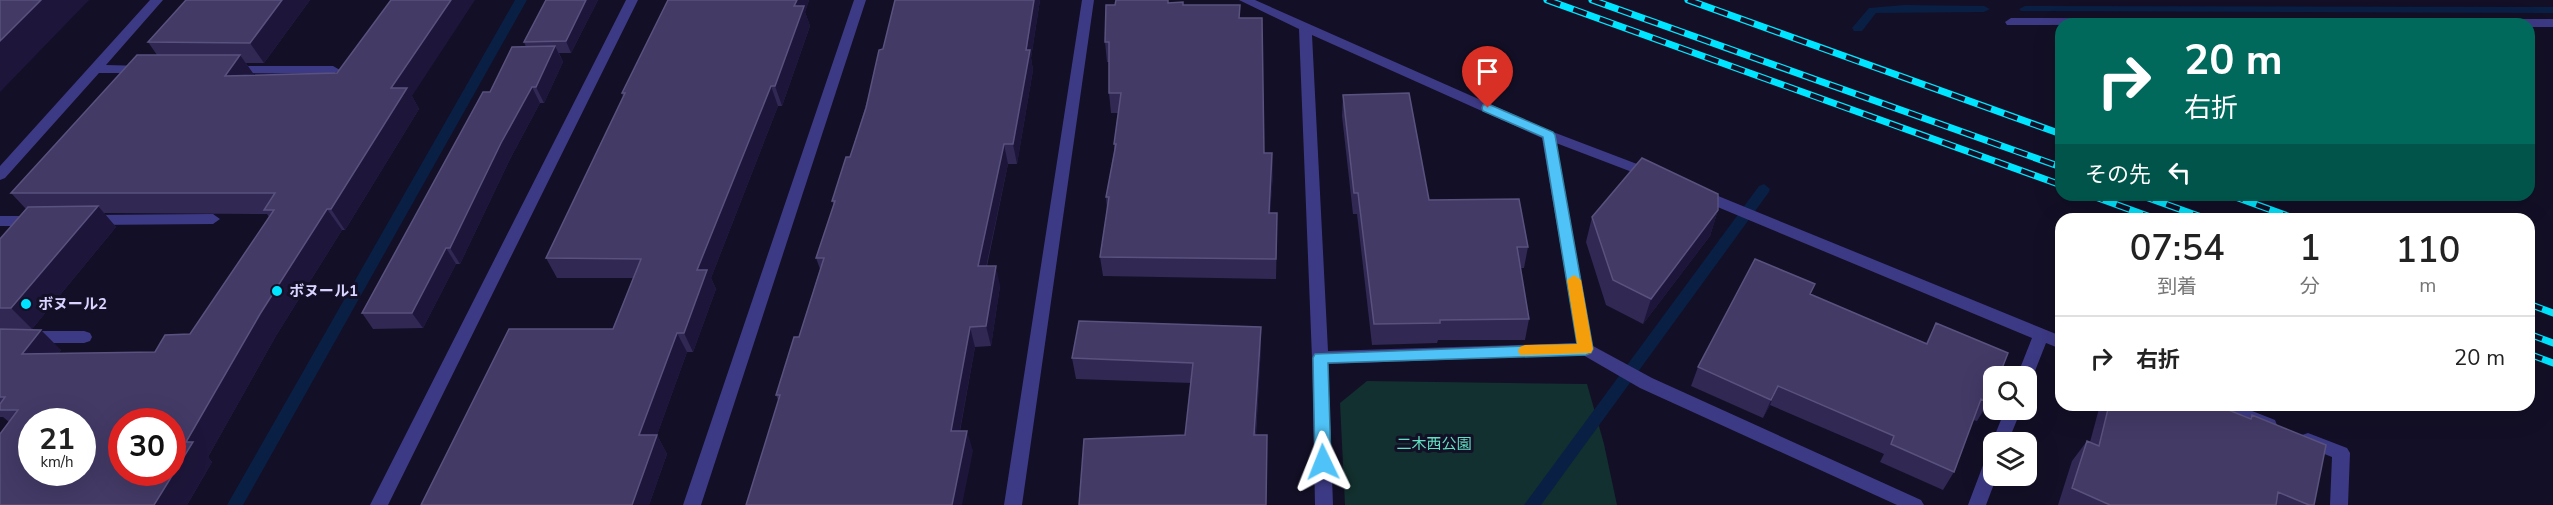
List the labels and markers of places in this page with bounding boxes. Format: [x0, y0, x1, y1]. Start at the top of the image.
pin [1462, 46, 1513, 108]
place label: ボヌール1 [289, 281, 358, 301]
marker: ボヌール1 [270, 284, 284, 298]
place label: ボヌール2 [38, 294, 107, 314]
marker: ボヌール2 [19, 297, 33, 311]

